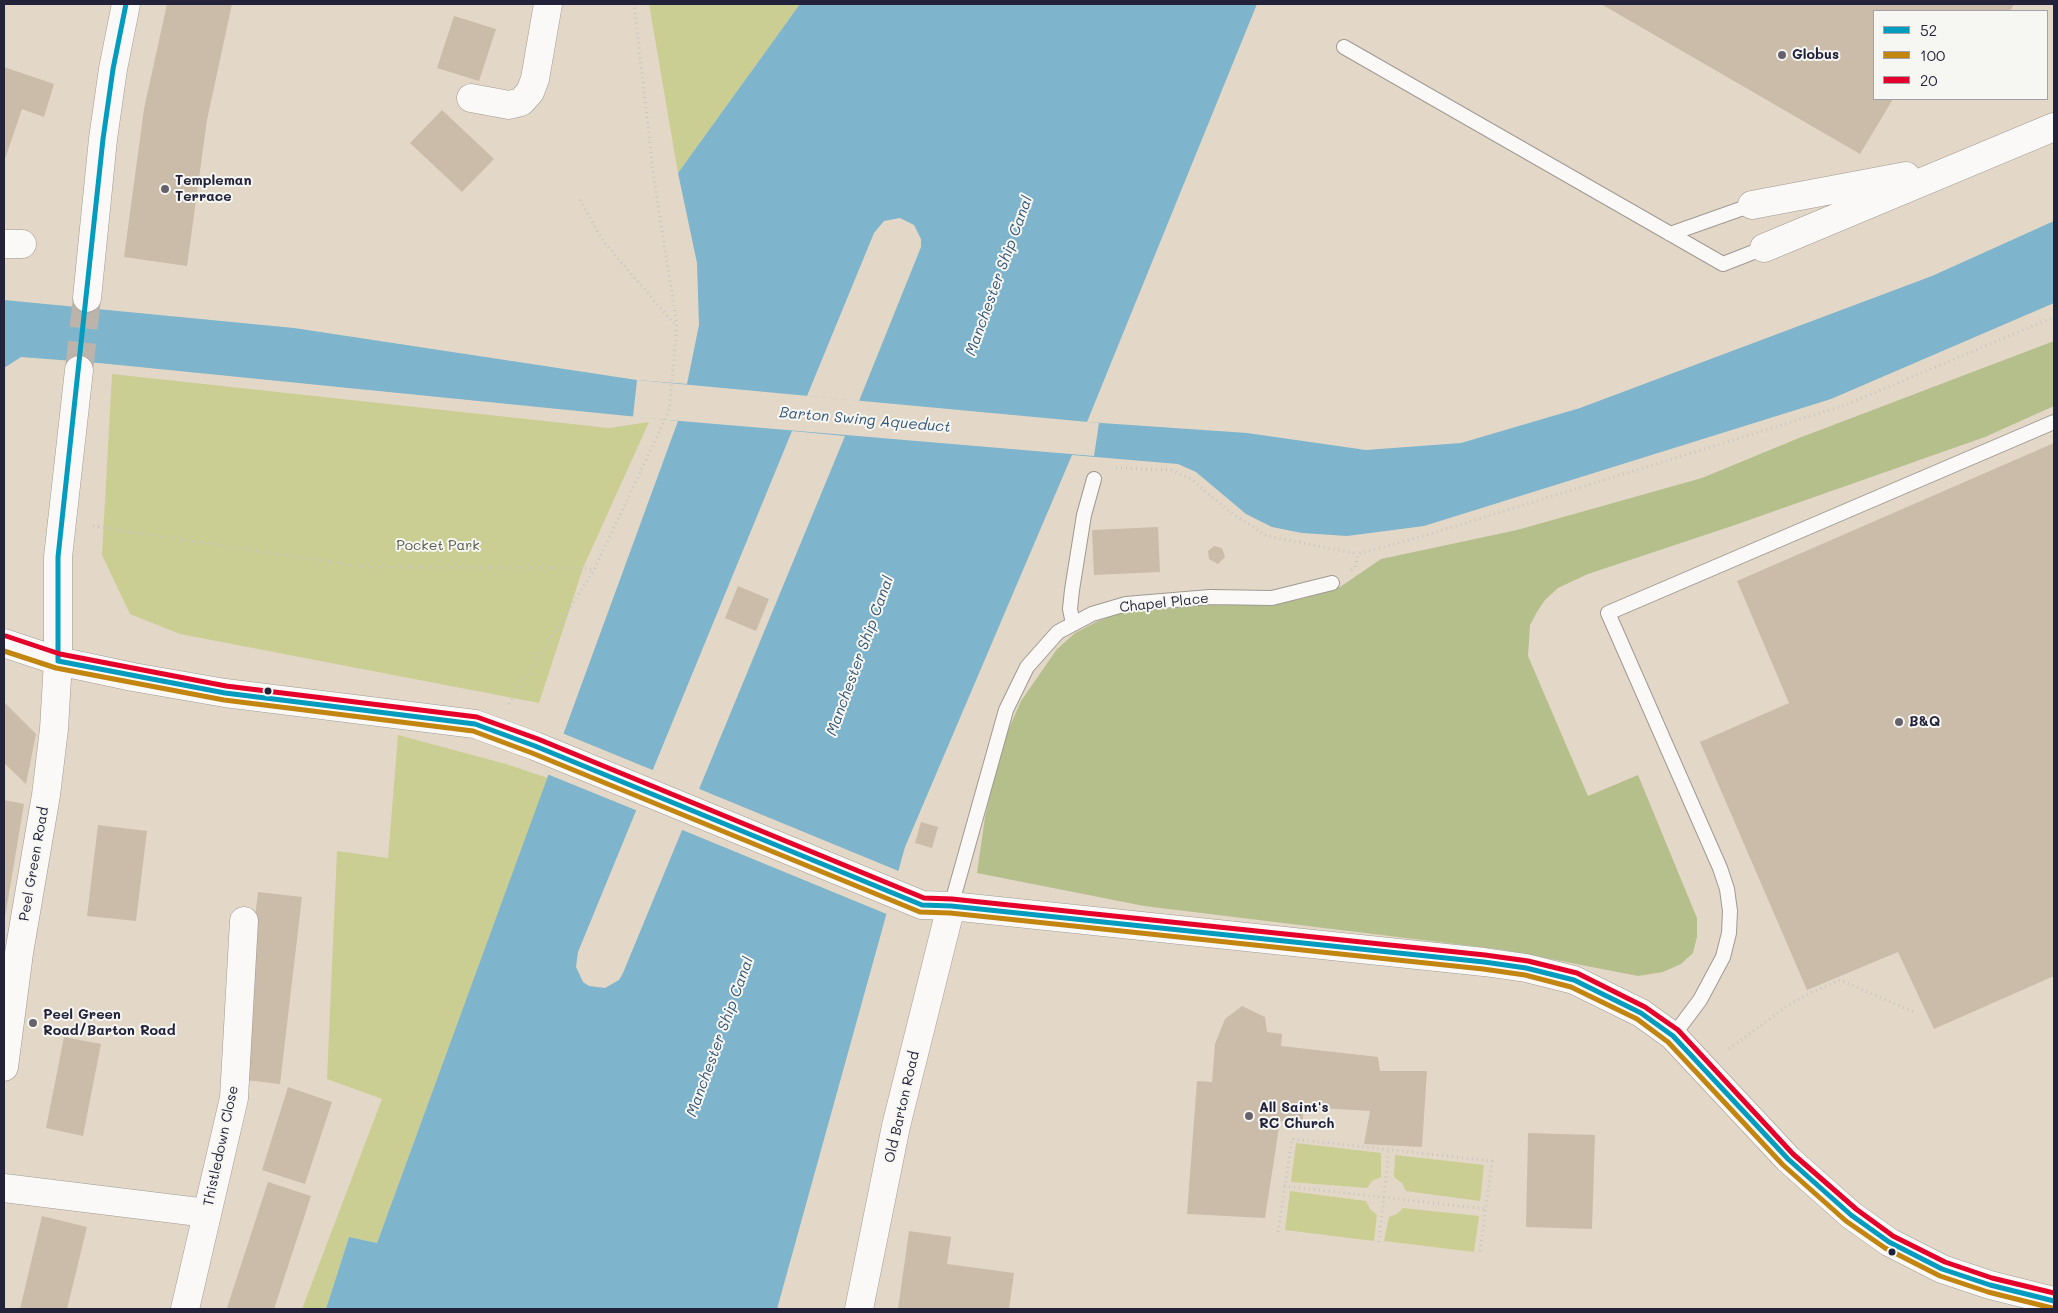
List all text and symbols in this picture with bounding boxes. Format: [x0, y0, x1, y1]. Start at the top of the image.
legend [1873, 10, 2048, 100]
text: 52 [1920, 20, 1937, 40]
text: 100 [1920, 45, 1945, 65]
place label: Globus [1792, 47, 1839, 63]
marker: Globus [1776, 49, 1788, 61]
text: 20 [1920, 70, 1938, 90]
place label: Templeman Terrace [175, 173, 251, 206]
marker: Templeman Terrace [159, 183, 171, 195]
water label: Manchester Ship Canal [962, 194, 1036, 358]
water label: Barton Swing Aqueduct [779, 404, 951, 436]
park label: Pocket Park [396, 538, 480, 554]
water label: Manchester Ship Canal [823, 574, 897, 738]
street label: Chapel Place [1119, 590, 1209, 616]
unlabelled marker [263, 686, 273, 696]
place label: B&Q [1909, 714, 1940, 730]
marker: B&Q [1893, 716, 1905, 728]
street label: Peel Green Road [16, 806, 52, 922]
water label: Manchester Ship Canal [683, 955, 757, 1119]
place label: Peel Green Road/Barton Road [43, 1007, 176, 1040]
marker: Peel Green Road/Barton Road [27, 1017, 39, 1029]
street label: Old Barton Road [881, 1050, 923, 1164]
street label: Thistledown Close [200, 1084, 242, 1208]
place label: All Saint's RC Church [1259, 1100, 1334, 1132]
marker: All Saint's RC Church [1243, 1110, 1255, 1122]
unlabelled marker [1887, 1247, 1897, 1257]

